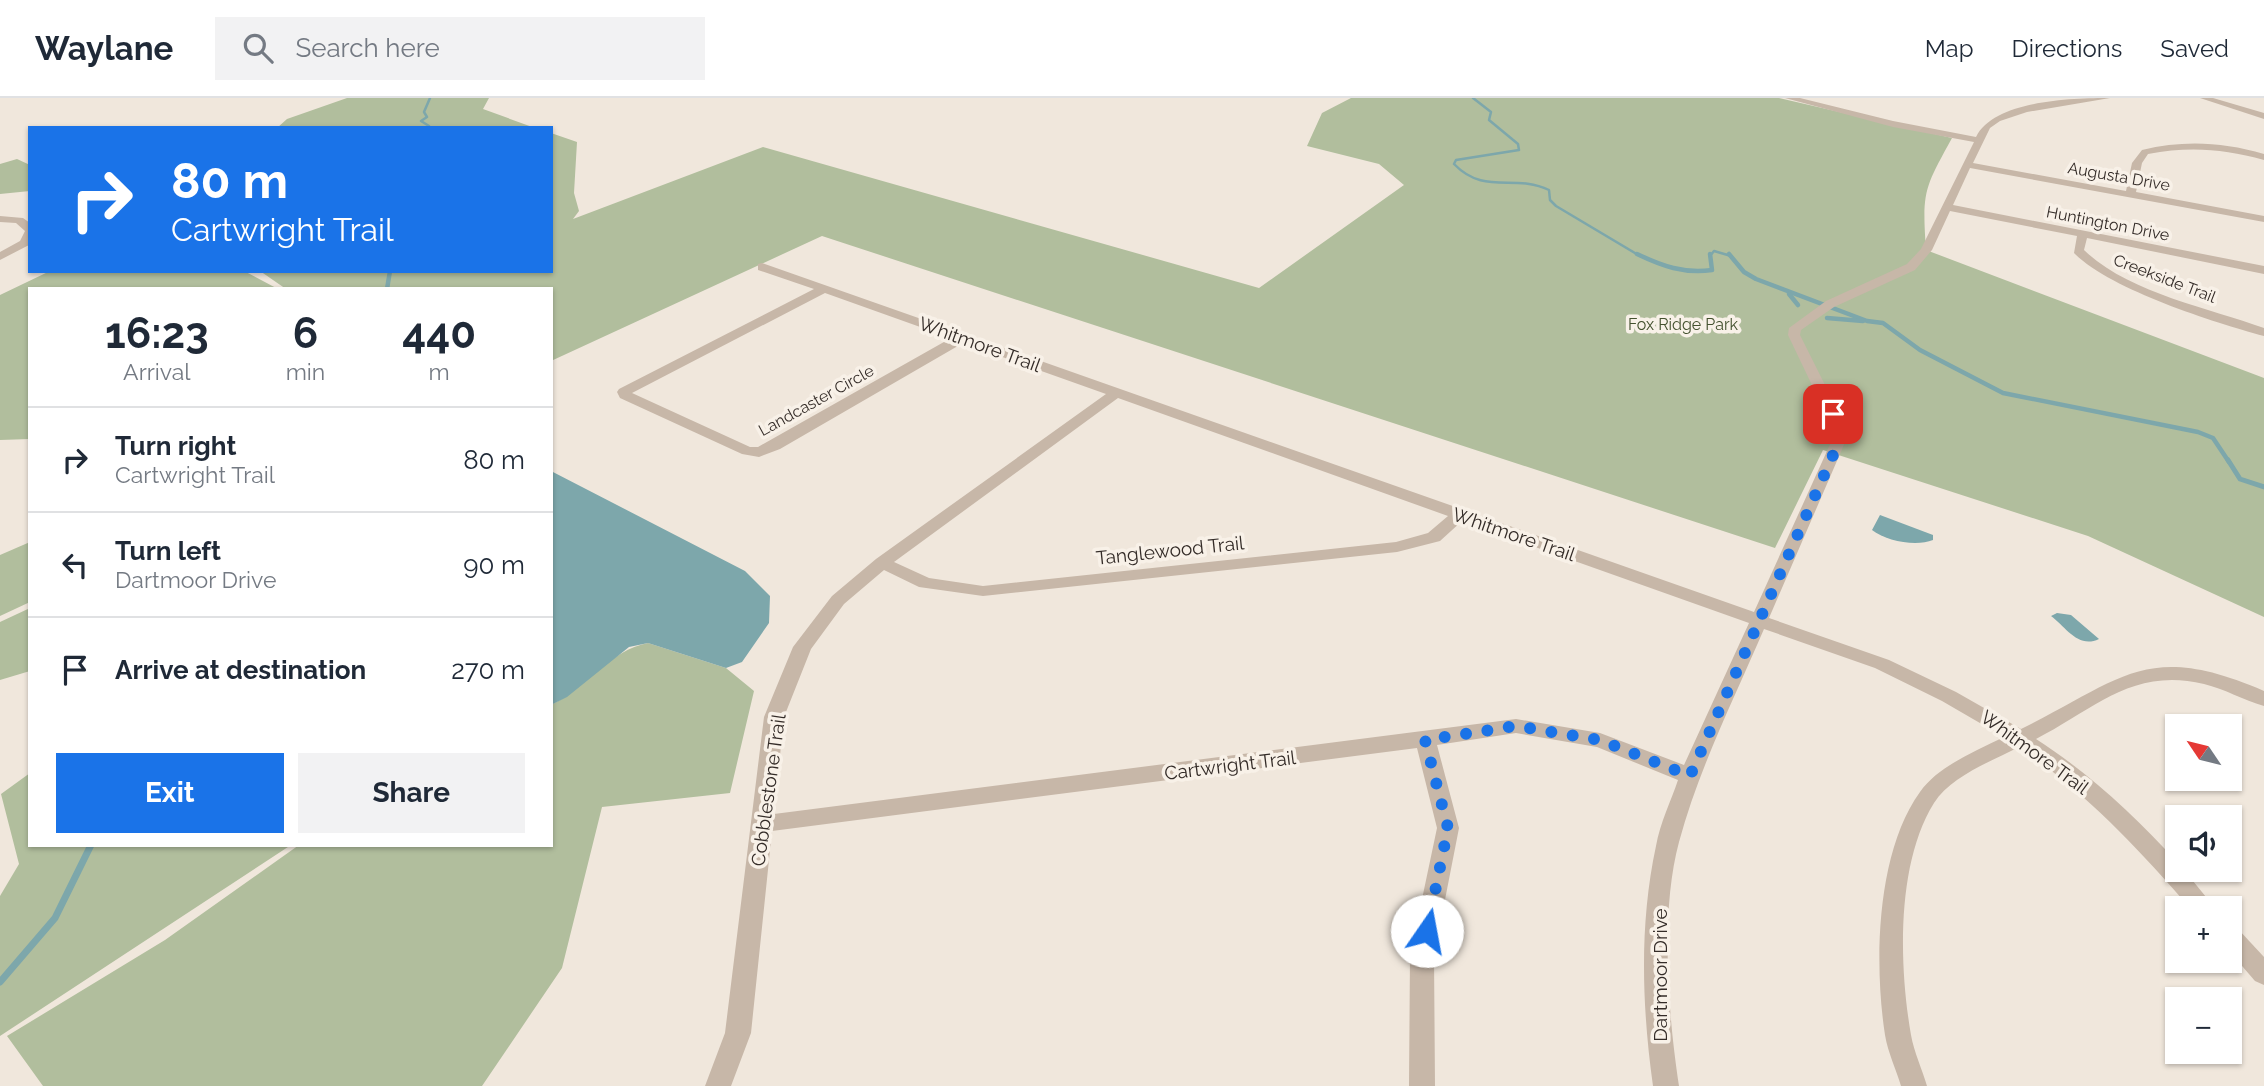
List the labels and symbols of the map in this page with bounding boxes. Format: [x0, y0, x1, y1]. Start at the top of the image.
street label: Augusta Drive [2066, 158, 2172, 195]
street label: Huntington Drive [2045, 202, 2171, 245]
street label: Creekside Trail [2111, 250, 2219, 307]
street label: Whitmore Trail [916, 312, 1045, 377]
park label: Fox Ridge Park [1628, 315, 1739, 334]
street label: Landcaster Circle [755, 361, 877, 440]
pin [1803, 384, 1863, 444]
street label: Whitmore Trail [1450, 503, 1579, 566]
street label: Tanglewood Trail [1095, 531, 1246, 569]
street label: Whitmore Trail [1977, 705, 2094, 799]
street label: Cobblestone Trail [746, 712, 790, 868]
north arrow [2165, 714, 2242, 791]
street label: Cartwright Trail [1163, 746, 1298, 784]
position arrow [1390, 894, 1464, 968]
street label: Dartmoor Drive [1649, 908, 1671, 1042]

